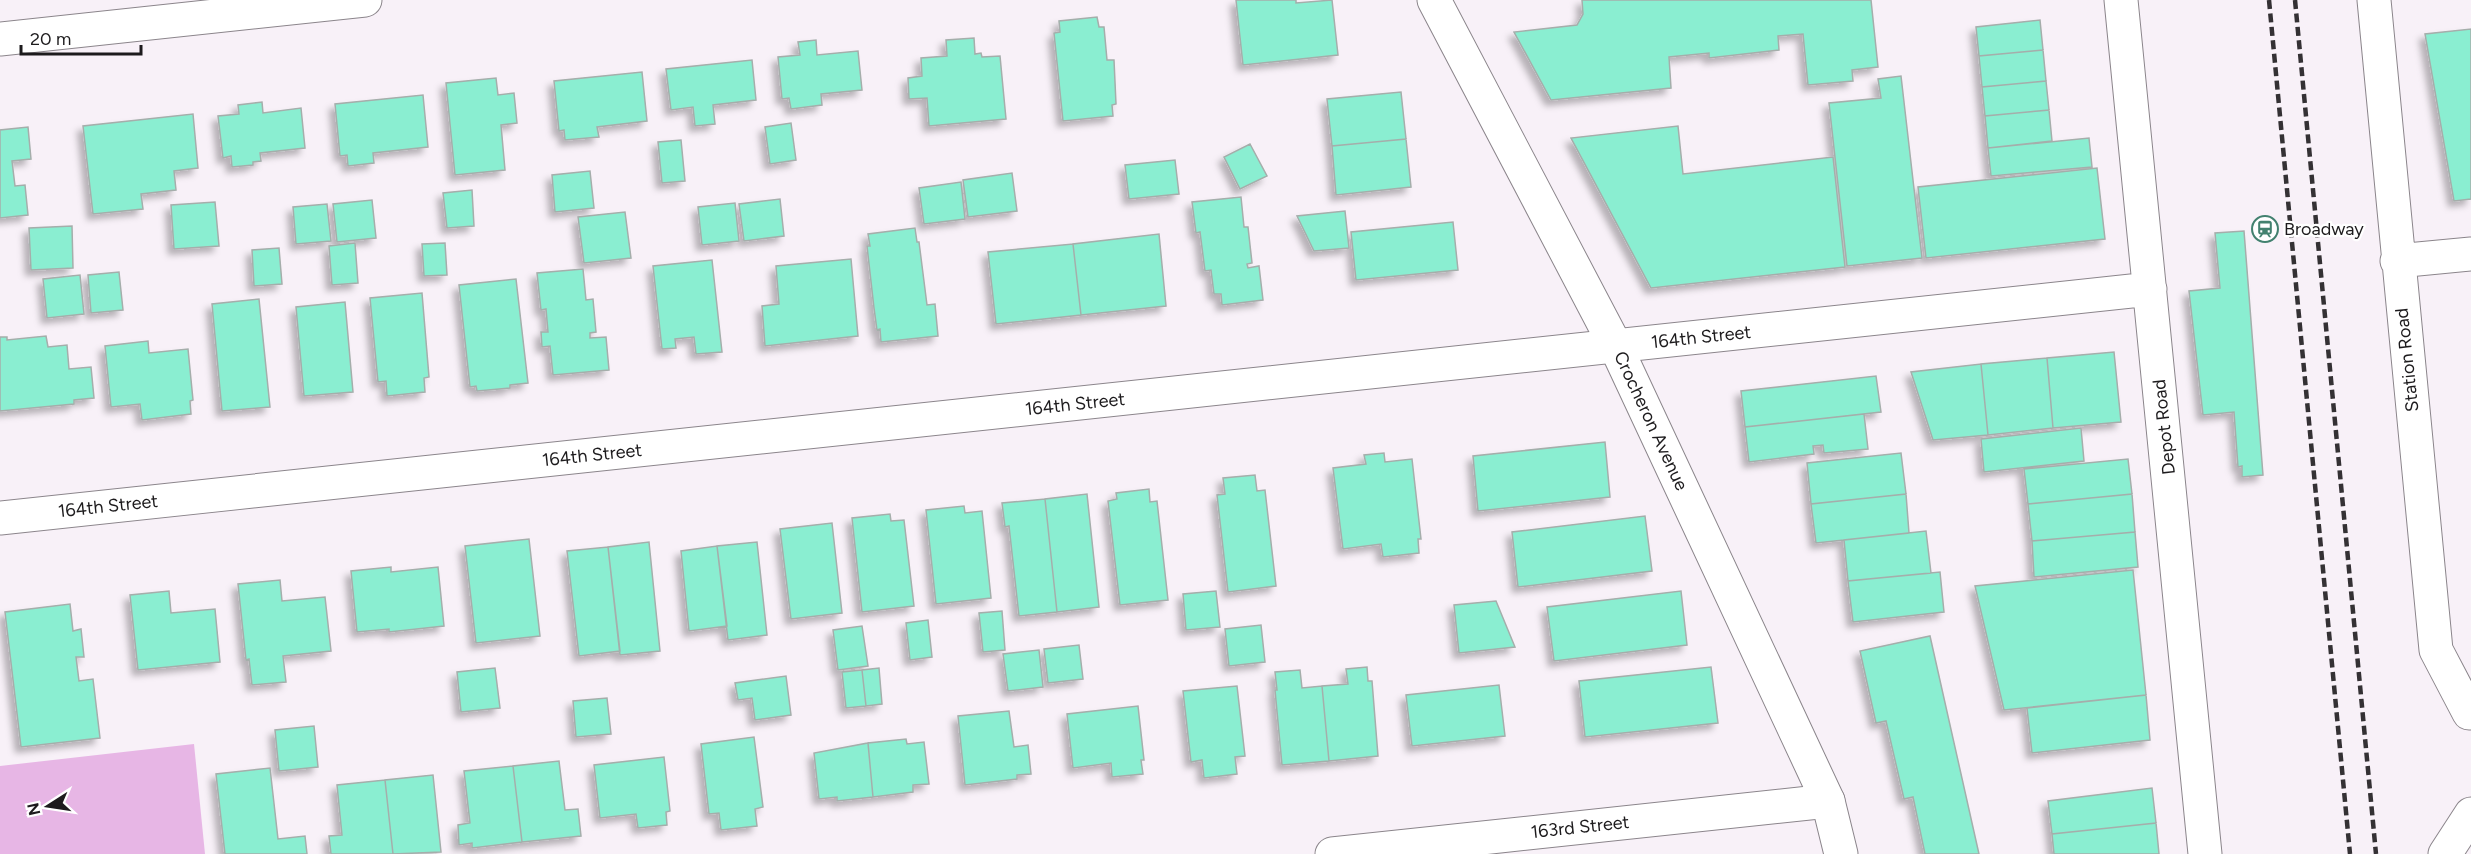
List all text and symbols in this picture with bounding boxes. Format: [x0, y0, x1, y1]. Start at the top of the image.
scale bar [21, 18, 141, 56]
text: 20 m [30, 28, 71, 50]
station icon: Broadway [2250, 214, 2280, 244]
place label: Broadway [2284, 218, 2364, 240]
street label: Station Road [2391, 307, 2423, 413]
street label: 164th Street [1650, 321, 1752, 353]
street label: Crocheron Avenue [1609, 348, 1693, 494]
street label: Depot Road [2148, 378, 2180, 476]
street label: 164th Street [1024, 388, 1126, 420]
street label: 164th Street [541, 439, 643, 471]
street label: 164th Street [57, 490, 159, 522]
north arrow [18, 776, 78, 836]
text: N [23, 801, 44, 817]
street label: 163rd Street [1530, 811, 1631, 843]

